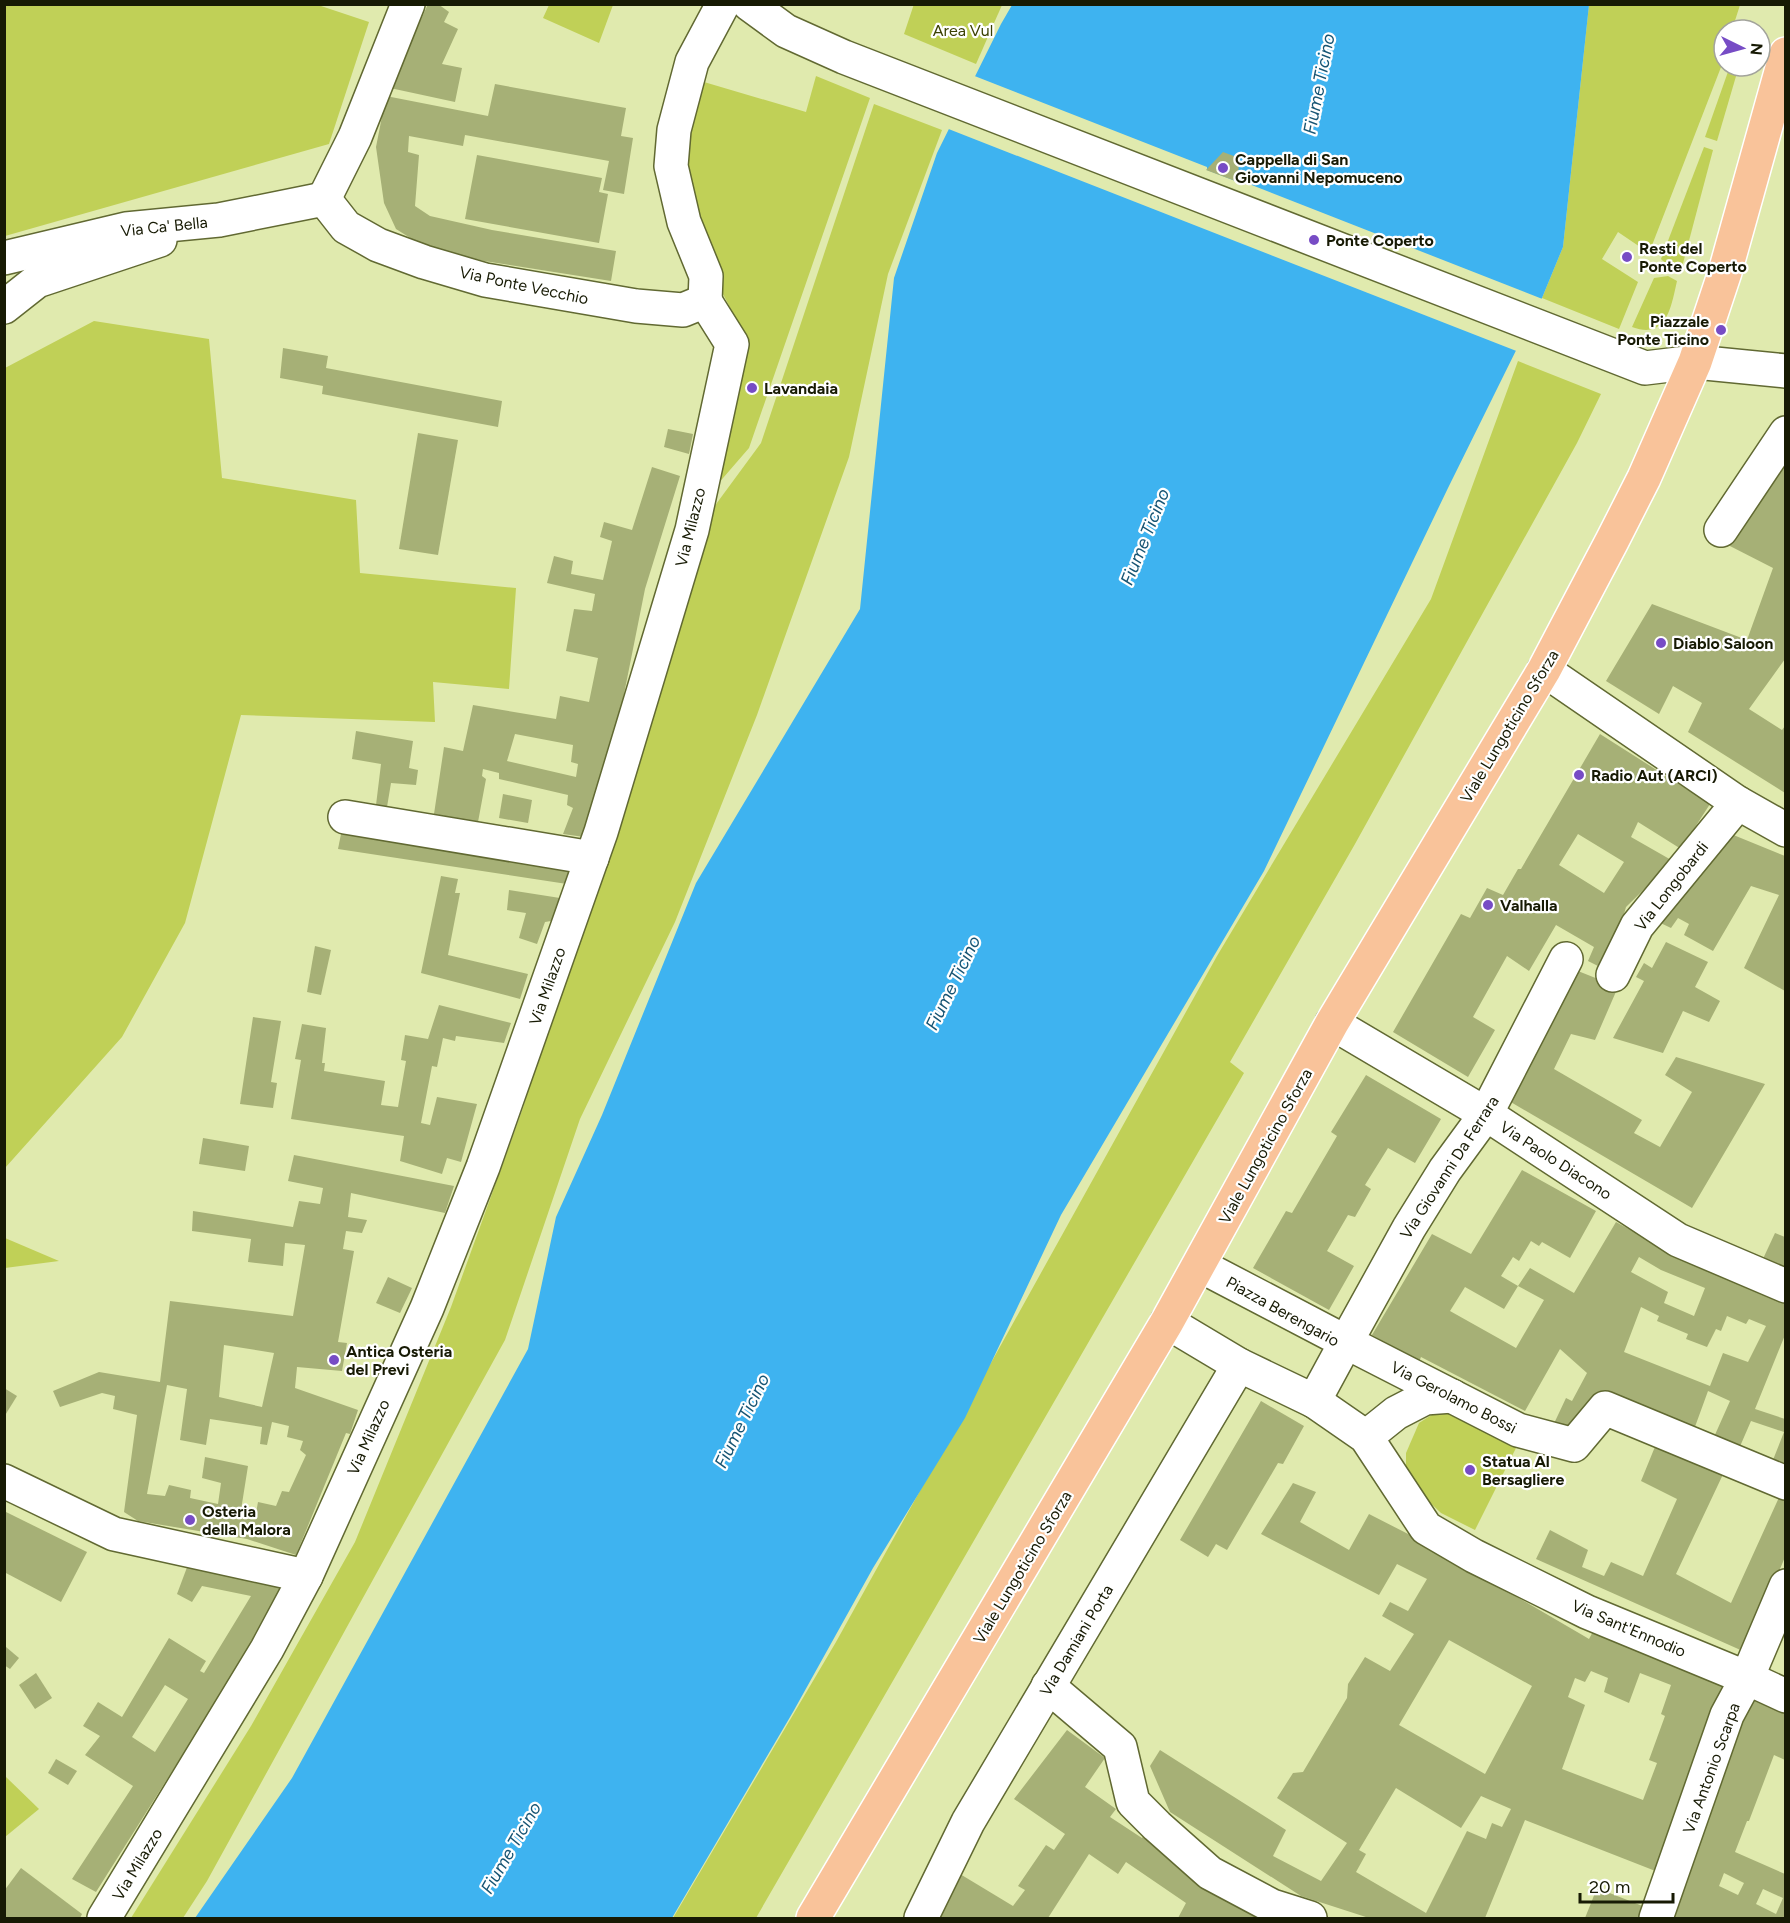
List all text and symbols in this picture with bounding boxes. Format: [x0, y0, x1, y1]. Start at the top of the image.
north arrow [1712, 18, 1772, 78]
park label: Area Vul [933, 21, 993, 40]
water label: Fiume Ticino [1298, 32, 1340, 136]
text: N [1746, 42, 1766, 56]
place label: Cappella di San Giovanni Nepomuceno [1235, 150, 1403, 187]
marker: Cappella di San Giovanni Nepomuceno [1216, 161, 1230, 175]
street label: Via Ca' Bella [120, 212, 209, 241]
place label: Ponte Coperto [1326, 231, 1434, 250]
marker: Ponte Coperto [1307, 233, 1321, 247]
place label: Resti del Ponte Coperto [1639, 239, 1747, 276]
marker: Resti del Ponte Coperto [1620, 250, 1634, 264]
street label: Via Ponte Vecchio [458, 263, 590, 308]
place label: Piazzale Ponte Ticino [1617, 312, 1709, 349]
marker: Piazzale Ponte Ticino [1714, 323, 1728, 337]
place label: Lavandaia [764, 379, 838, 398]
marker: Lavandaia [745, 381, 759, 395]
street label: Via Milazzo [671, 486, 709, 569]
water label: Fiume Ticino [1116, 486, 1174, 588]
place label: Diablo Saloon [1673, 634, 1773, 653]
marker: Diablo Saloon [1654, 636, 1668, 650]
street label: Viale Lungoticino Sforza [1456, 646, 1563, 806]
place label: Radio Aut (ARCI) [1591, 766, 1718, 785]
marker: Radio Aut (ARCI) [1572, 768, 1586, 782]
street label: Via Longobardi [1631, 838, 1712, 935]
place label: Valhalla [1500, 896, 1557, 915]
marker: Valhalla [1481, 898, 1495, 912]
water label: Fiume Ticino [921, 932, 985, 1034]
street label: Via Milazzo [525, 945, 570, 1027]
street label: Viale Lungoticino Sforza [1215, 1065, 1316, 1227]
street label: Via Giovanni Da Ferrara [1396, 1092, 1503, 1242]
street label: Via Paolo Diacono [1496, 1117, 1615, 1204]
street label: Piazza Berengario [1223, 1272, 1343, 1350]
place label: Antica Osteria del Previ [346, 1342, 452, 1379]
marker: Antica Osteria del Previ [327, 1353, 341, 1367]
street label: Via Gerolamo Bossi [1388, 1357, 1520, 1437]
water label: Fiume Ticino [710, 1370, 774, 1472]
street label: Via Milazzo [343, 1396, 394, 1478]
place label: Statua Al Bersagliere [1482, 1452, 1564, 1489]
marker: Statua Al Bersagliere [1463, 1463, 1477, 1477]
street label: Viale Lungoticino Sforza [969, 1487, 1076, 1647]
place label: Osteria della Malora [202, 1502, 291, 1539]
marker: Osteria della Malora [183, 1513, 197, 1527]
street label: Via Damiani Porta [1036, 1581, 1117, 1699]
street label: Via Sant'Ennodio [1569, 1596, 1689, 1661]
street label: Via Antonio Scarpa [1679, 1700, 1744, 1836]
water label: Fiume Ticino [476, 1798, 546, 1898]
street label: Via Milazzo [108, 1825, 166, 1904]
scale bar [1580, 1866, 1673, 1904]
text: 20 m [1589, 1876, 1630, 1898]

